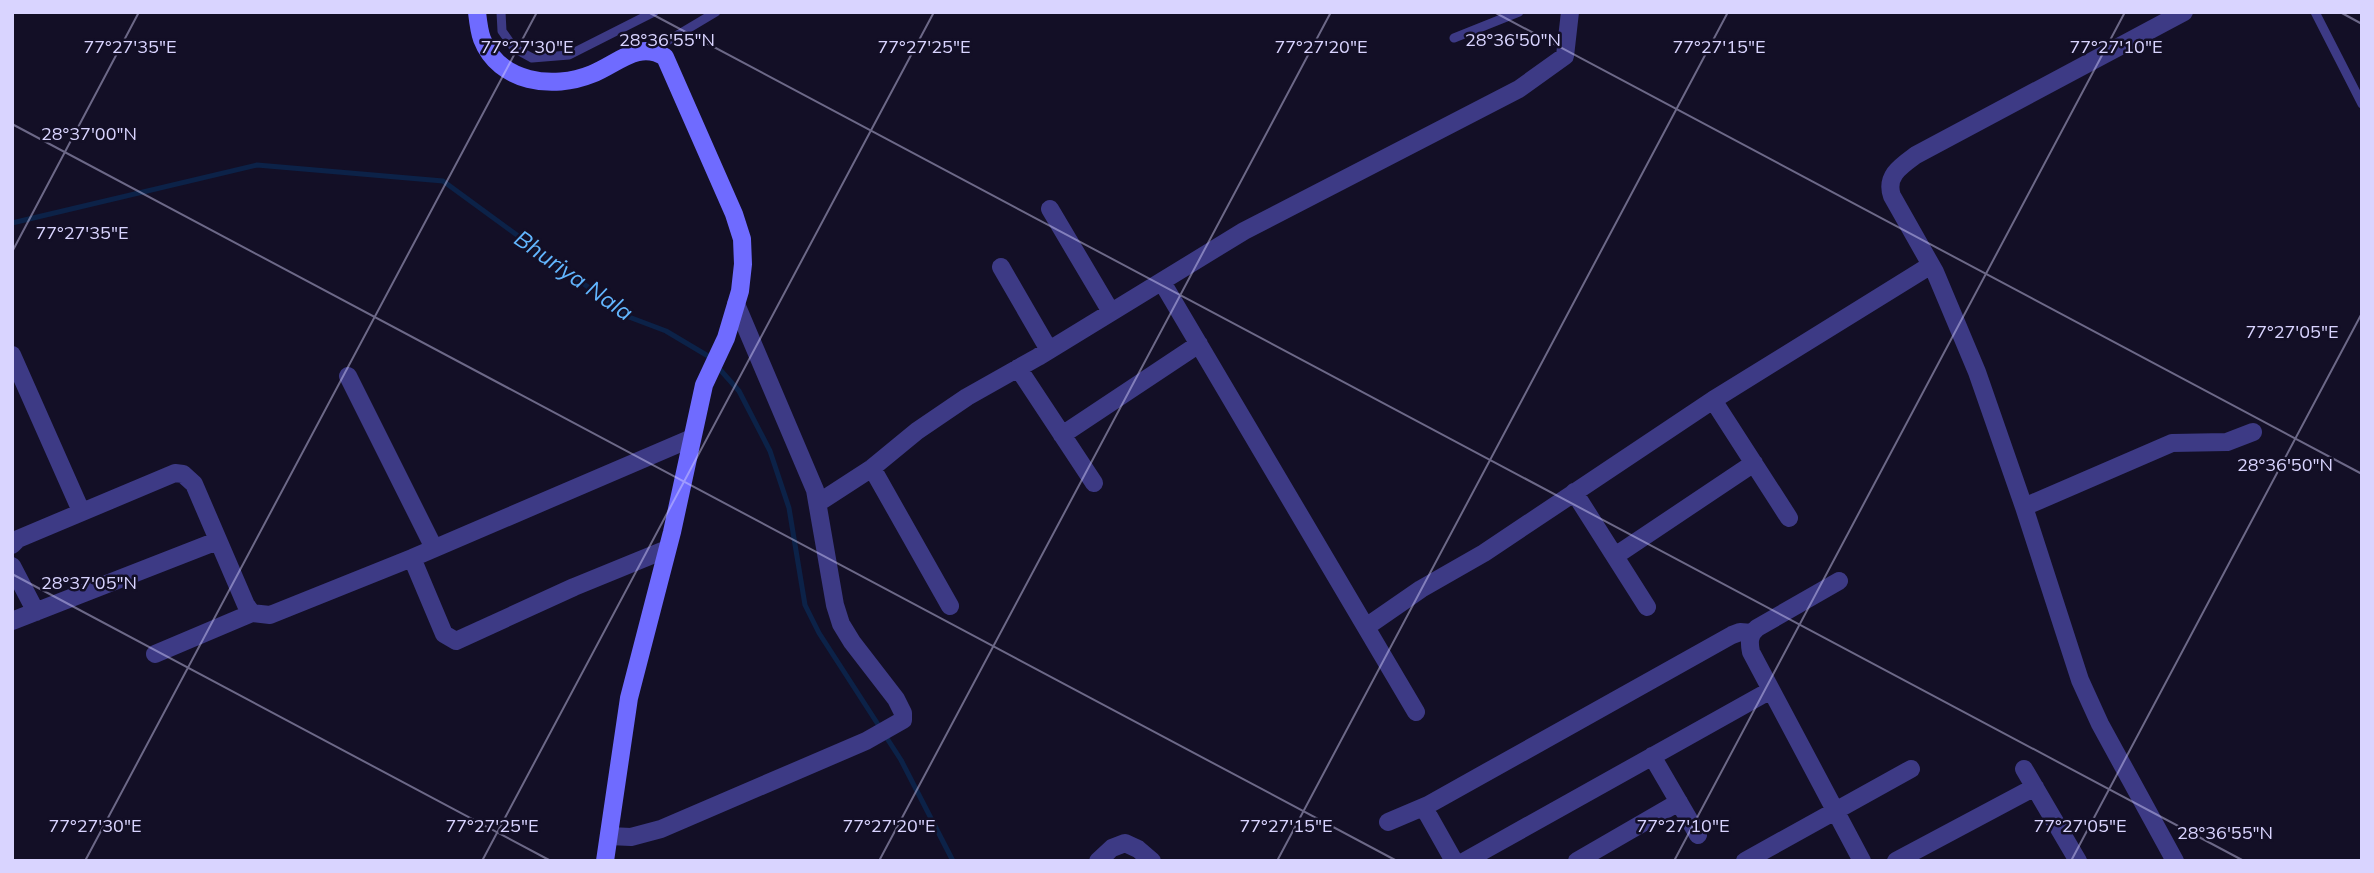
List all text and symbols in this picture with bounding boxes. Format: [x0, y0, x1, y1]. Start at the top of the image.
text: 28°36'55"N [619, 28, 715, 51]
text: 28°36'50"N [1465, 28, 1561, 51]
text: 77°27'35"E [83, 35, 177, 58]
text: 77°27'30"E [480, 35, 574, 58]
text: 77°27'25"E [877, 35, 971, 58]
text: 77°27'20"E [1274, 35, 1368, 58]
text: 77°27'15"E [1672, 35, 1766, 58]
text: 77°27'10"E [2069, 35, 2163, 58]
text: 28°37'00"N [41, 122, 137, 145]
text: 77°27'35"E [35, 221, 129, 244]
water label: Bhuriya Nala [509, 223, 639, 327]
text: 77°27'05"E [2245, 320, 2339, 343]
text: 28°36'50"N [2237, 453, 2333, 476]
text: 28°37'05"N [41, 571, 137, 594]
text: 77°27'30"E [48, 814, 142, 837]
text: 77°27'25"E [445, 814, 539, 837]
text: 77°27'20"E [842, 814, 936, 837]
text: 77°27'15"E [1239, 814, 1333, 837]
text: 77°27'10"E [1636, 814, 1730, 837]
text: 77°27'05"E [2033, 814, 2127, 837]
text: 28°36'55"N [2177, 821, 2273, 844]

